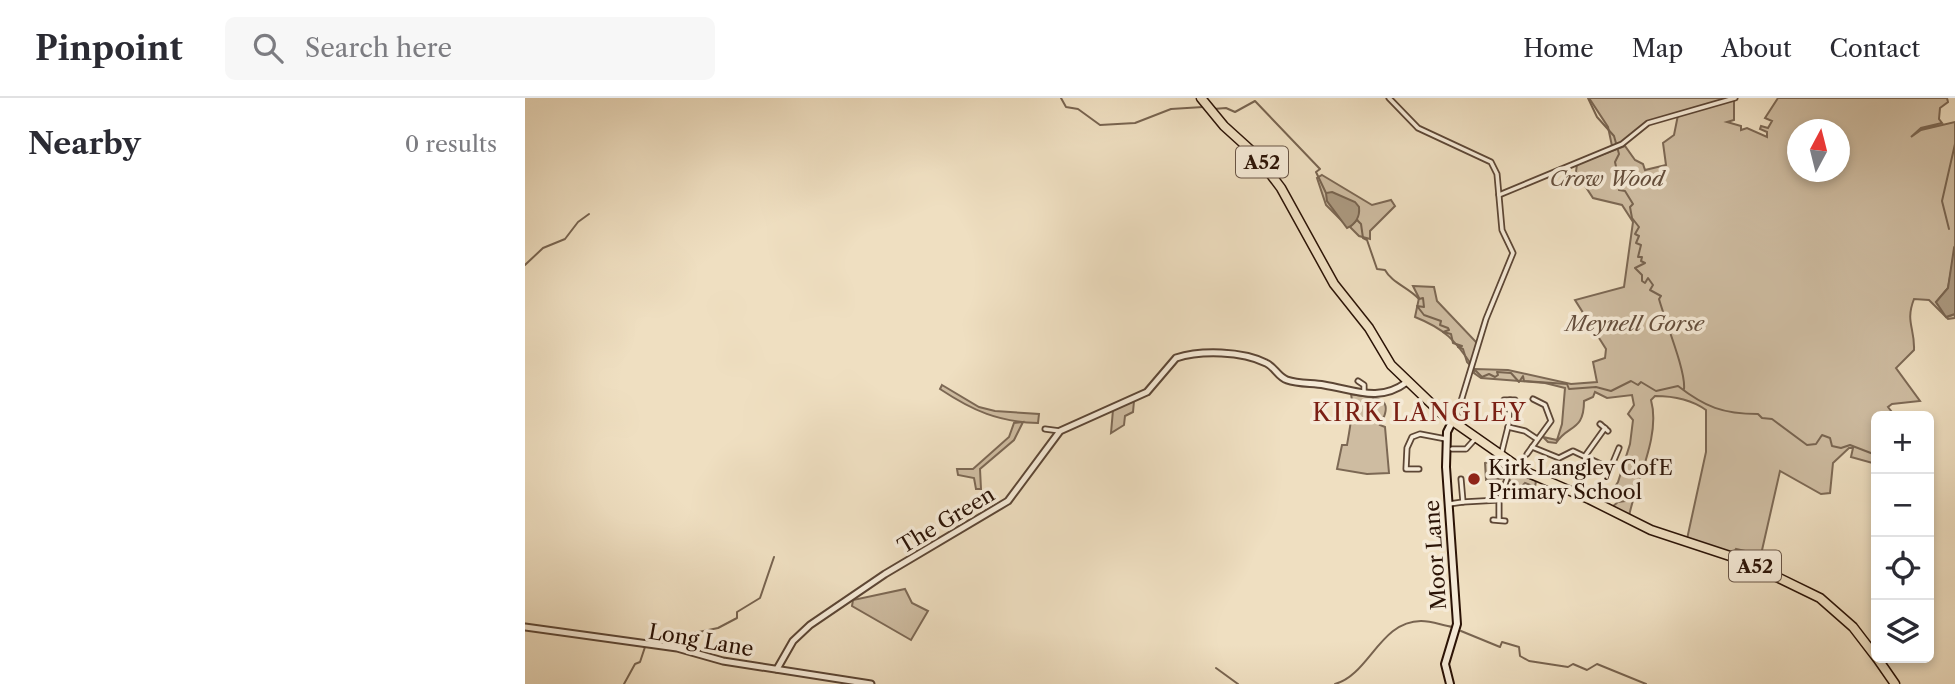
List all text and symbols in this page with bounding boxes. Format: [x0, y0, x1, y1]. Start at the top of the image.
search box [225, 17, 715, 80]
text: Pinpoint [35, 28, 183, 69]
icon: search [249, 29, 287, 67]
text: Search here [305, 32, 452, 64]
text: Home [1523, 34, 1594, 63]
text: Map [1632, 34, 1683, 63]
text: About [1721, 34, 1792, 63]
text: Contact [1830, 34, 1920, 63]
north arrow [1787, 119, 1850, 182]
text: Nearby [28, 125, 141, 162]
text: 0 results [405, 130, 497, 158]
road number: A52 [1236, 146, 1288, 178]
park label: Crow Wood [1550, 166, 1667, 191]
park label: Meynell Gorse [1563, 311, 1705, 336]
district label: KIRK LANGLEY [1312, 398, 1528, 427]
map controls [1871, 411, 1934, 663]
button: + [1871, 411, 1934, 474]
place label: Kirk Langley CofE Primary School [1488, 455, 1673, 504]
marker: Kirk Langley CofE Primary School [1466, 471, 1482, 487]
button: − [1871, 474, 1934, 537]
street label: The Green [893, 481, 999, 559]
street label: Moor Lane [1419, 499, 1451, 611]
button: locate [1871, 537, 1934, 600]
road number: A52 [1729, 551, 1781, 582]
button: layers [1871, 600, 1934, 663]
street label: Long Lane [647, 618, 755, 662]

